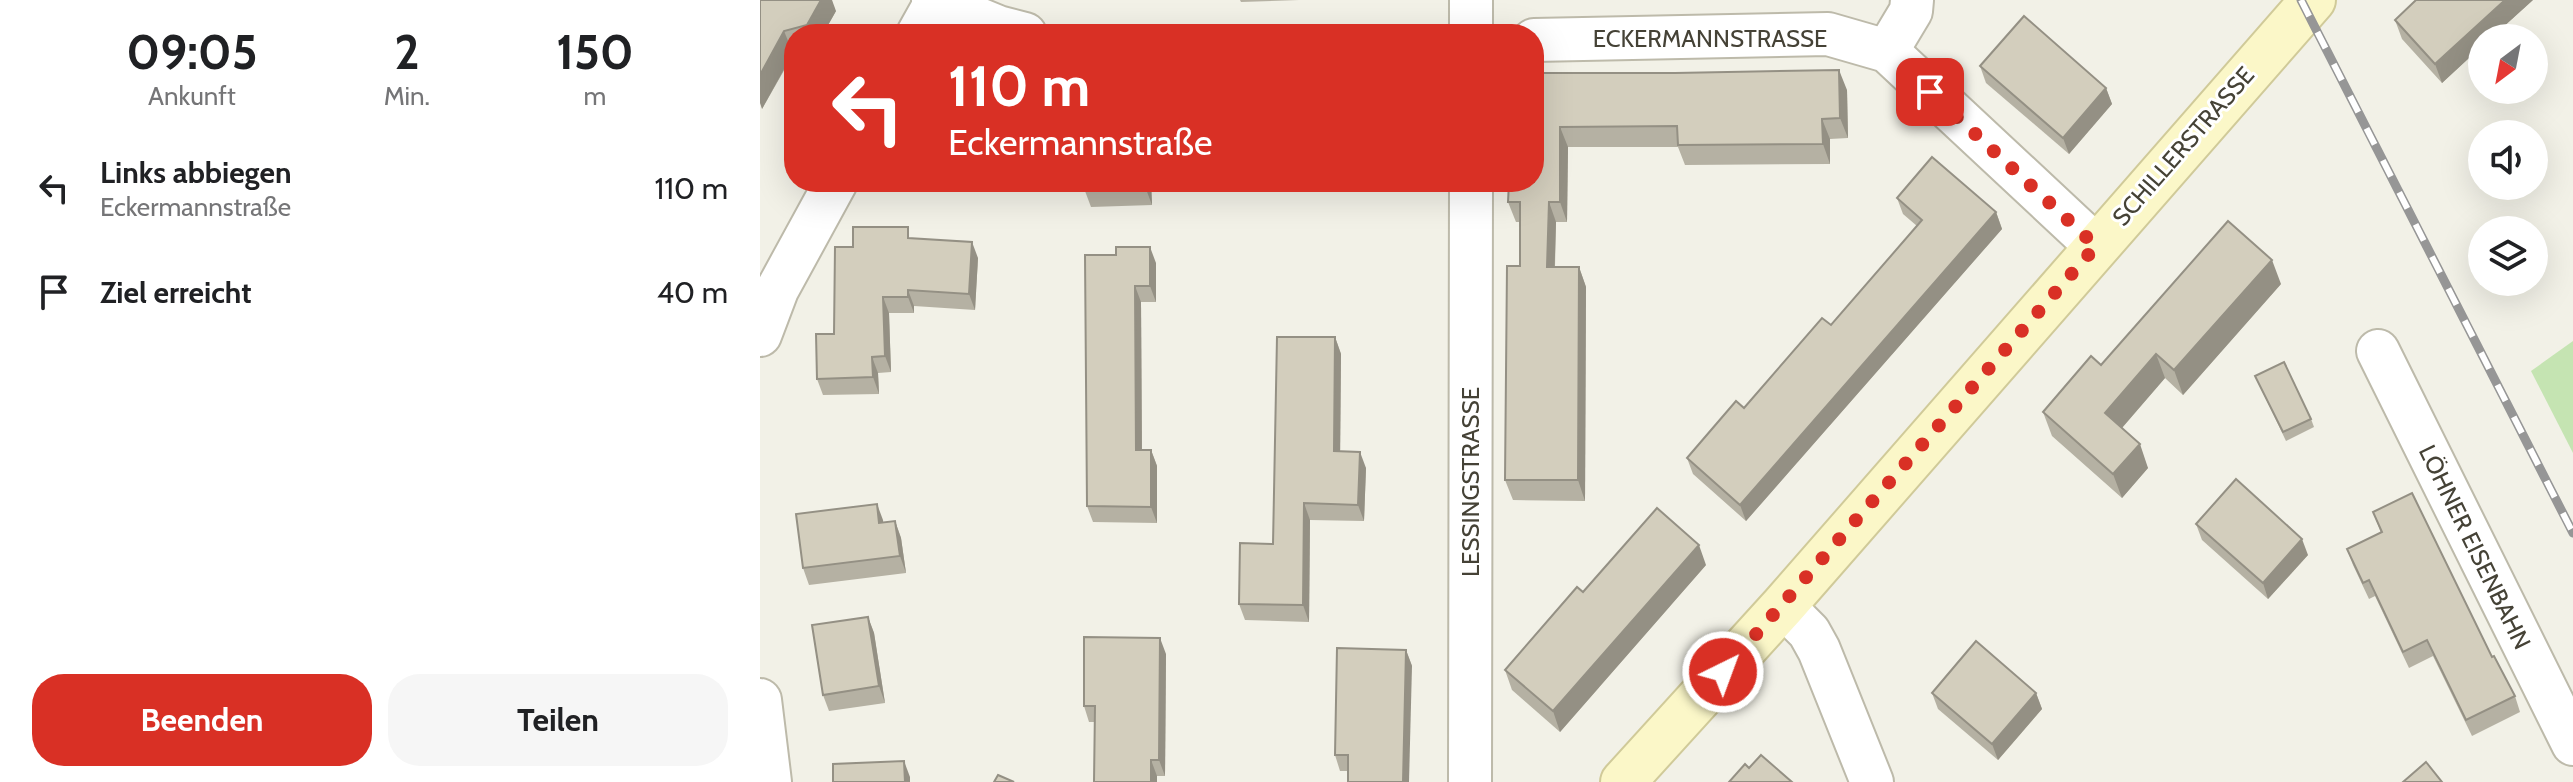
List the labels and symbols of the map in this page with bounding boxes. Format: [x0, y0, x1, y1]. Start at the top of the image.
street label: ECKERMANNSTRASSE [1593, 24, 1827, 53]
north arrow [2468, 24, 2548, 104]
pin [1896, 58, 1964, 126]
street label: SCHILLERSTRASSE [2106, 61, 2260, 231]
street label: LESSINGSTRASSE [1456, 387, 1485, 577]
street label: LÖHNER EISENBAHN [2413, 440, 2537, 654]
position arrow [1681, 630, 1765, 714]

